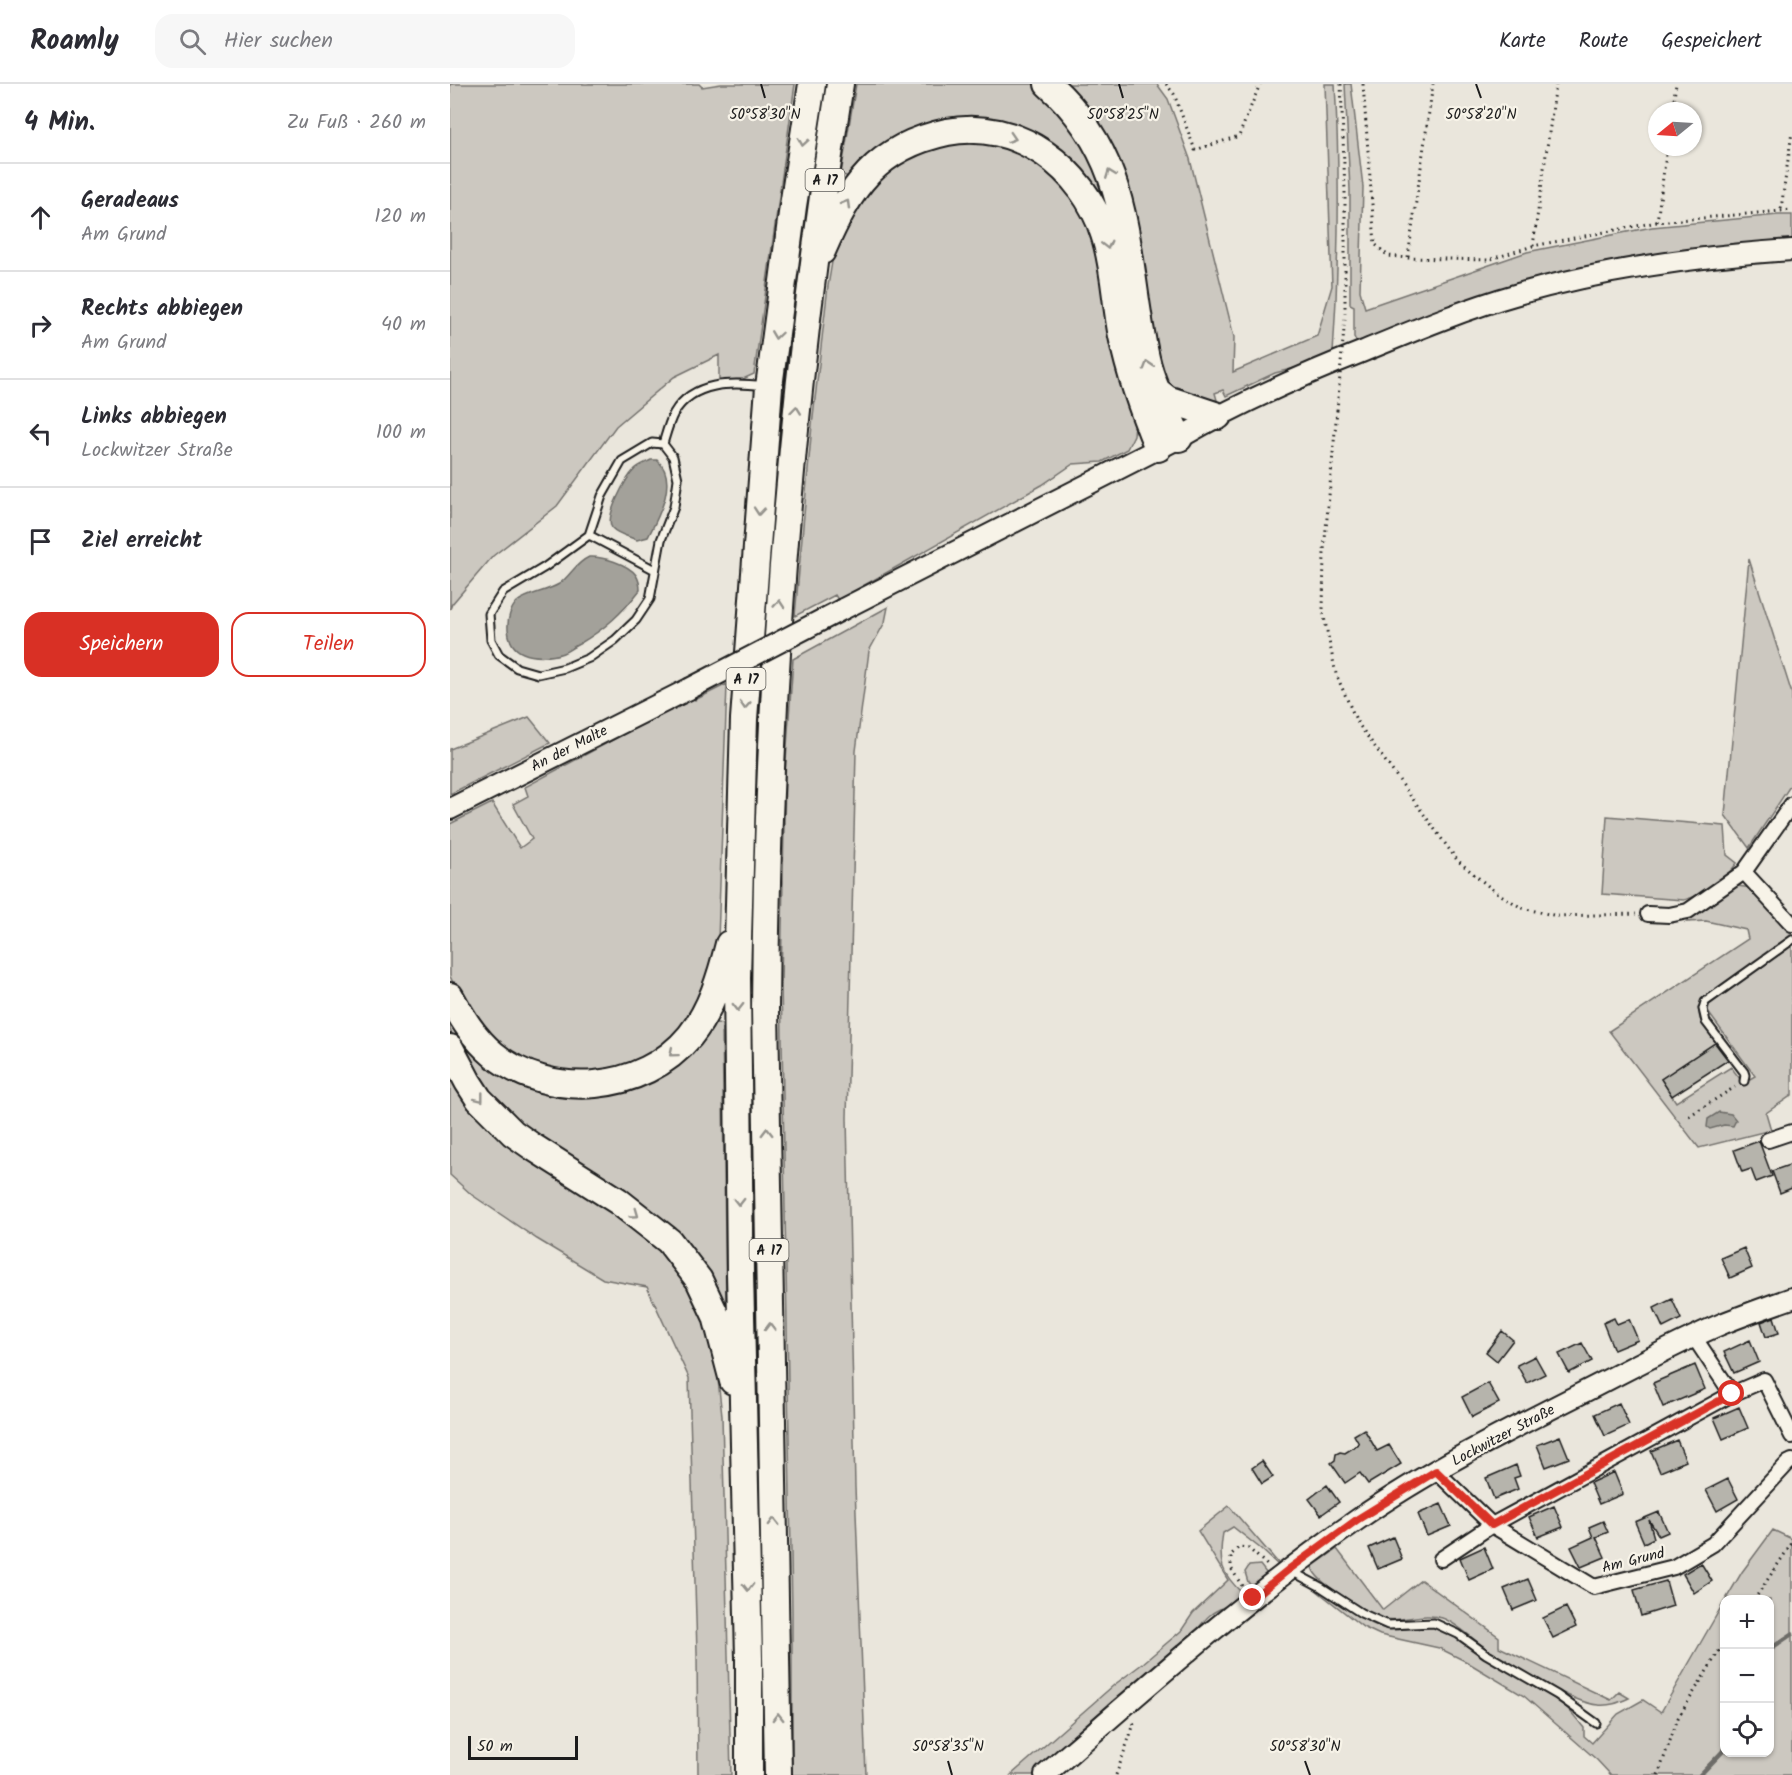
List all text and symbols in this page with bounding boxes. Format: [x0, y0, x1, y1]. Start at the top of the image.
search box [155, 14, 575, 68]
text: Roamly [30, 19, 119, 64]
text: Hier suchen [224, 24, 333, 59]
icon: search [176, 25, 209, 58]
text: Karte [1499, 25, 1546, 58]
text: Route [1579, 25, 1628, 58]
text: Gespeichert [1661, 25, 1762, 58]
text: 4 Min. [24, 102, 95, 144]
north arrow [1648, 102, 1702, 156]
text: 50°58'30"N [729, 103, 801, 127]
text: 50°58'25"N [1087, 103, 1159, 127]
text: 50°58'20"N [1445, 103, 1517, 127]
text: Zu Fuß · 260 m [287, 107, 426, 139]
one-way arrow [1006, 131, 1017, 143]
one-way arrow [797, 136, 810, 146]
road number: A 17 [806, 169, 844, 191]
one-way arrow [1105, 169, 1118, 180]
text: Geradeaus [81, 184, 179, 219]
one-way arrow [838, 200, 850, 210]
icon: ahead [24, 201, 57, 234]
text: 120 m [374, 201, 426, 233]
text: Am Grund [81, 219, 166, 251]
one-way arrow [1099, 240, 1112, 250]
text: Rechts abbiegen [81, 292, 243, 327]
icon: right [24, 309, 57, 342]
text: 40 m [381, 309, 426, 341]
text: Am Grund [81, 327, 166, 359]
one-way arrow [771, 330, 783, 339]
one-way arrow [1143, 360, 1156, 371]
text: Links abbiegen [81, 400, 227, 435]
one-way arrow [789, 405, 802, 414]
icon: left [24, 417, 57, 450]
text: 100 m [376, 417, 426, 449]
text: Lockwitzer Straße [81, 435, 233, 467]
one-way arrow [753, 506, 766, 515]
text: Ziel erreicht [81, 524, 202, 559]
icon: arrive [24, 525, 57, 558]
one-way arrow [772, 600, 785, 609]
button: Speichern [24, 612, 219, 677]
button: Teilen [231, 612, 426, 677]
road number: A 17 [726, 668, 766, 690]
one-way arrow [738, 700, 751, 709]
street label: An der Malte [527, 719, 612, 779]
one-way arrow [732, 1002, 744, 1011]
one-way arrow [669, 1045, 680, 1056]
one-way arrow [472, 1091, 483, 1102]
one-way arrow [761, 1127, 773, 1136]
one-way arrow [733, 1197, 745, 1206]
one-way arrow [629, 1207, 640, 1218]
road number: A 17 [750, 1239, 788, 1261]
one-way arrow [764, 1322, 777, 1331]
route start [1718, 1380, 1744, 1406]
street label: Lockwitzer Straße [1448, 1398, 1560, 1473]
one-way arrow [768, 1517, 780, 1526]
street label: Am Grund [1599, 1541, 1668, 1580]
one-way arrow [741, 1583, 754, 1592]
route end [1239, 1584, 1265, 1610]
map controls [1720, 1595, 1774, 1757]
button: + [1720, 1595, 1774, 1649]
button: − [1720, 1649, 1774, 1703]
button: locate [1720, 1703, 1774, 1757]
one-way arrow [771, 1712, 784, 1721]
scale bar [468, 1733, 578, 1760]
text: 50 m [477, 1734, 513, 1759]
text: 50°58'35"N [912, 1735, 984, 1759]
text: 50°58'30"N [1269, 1735, 1341, 1759]

